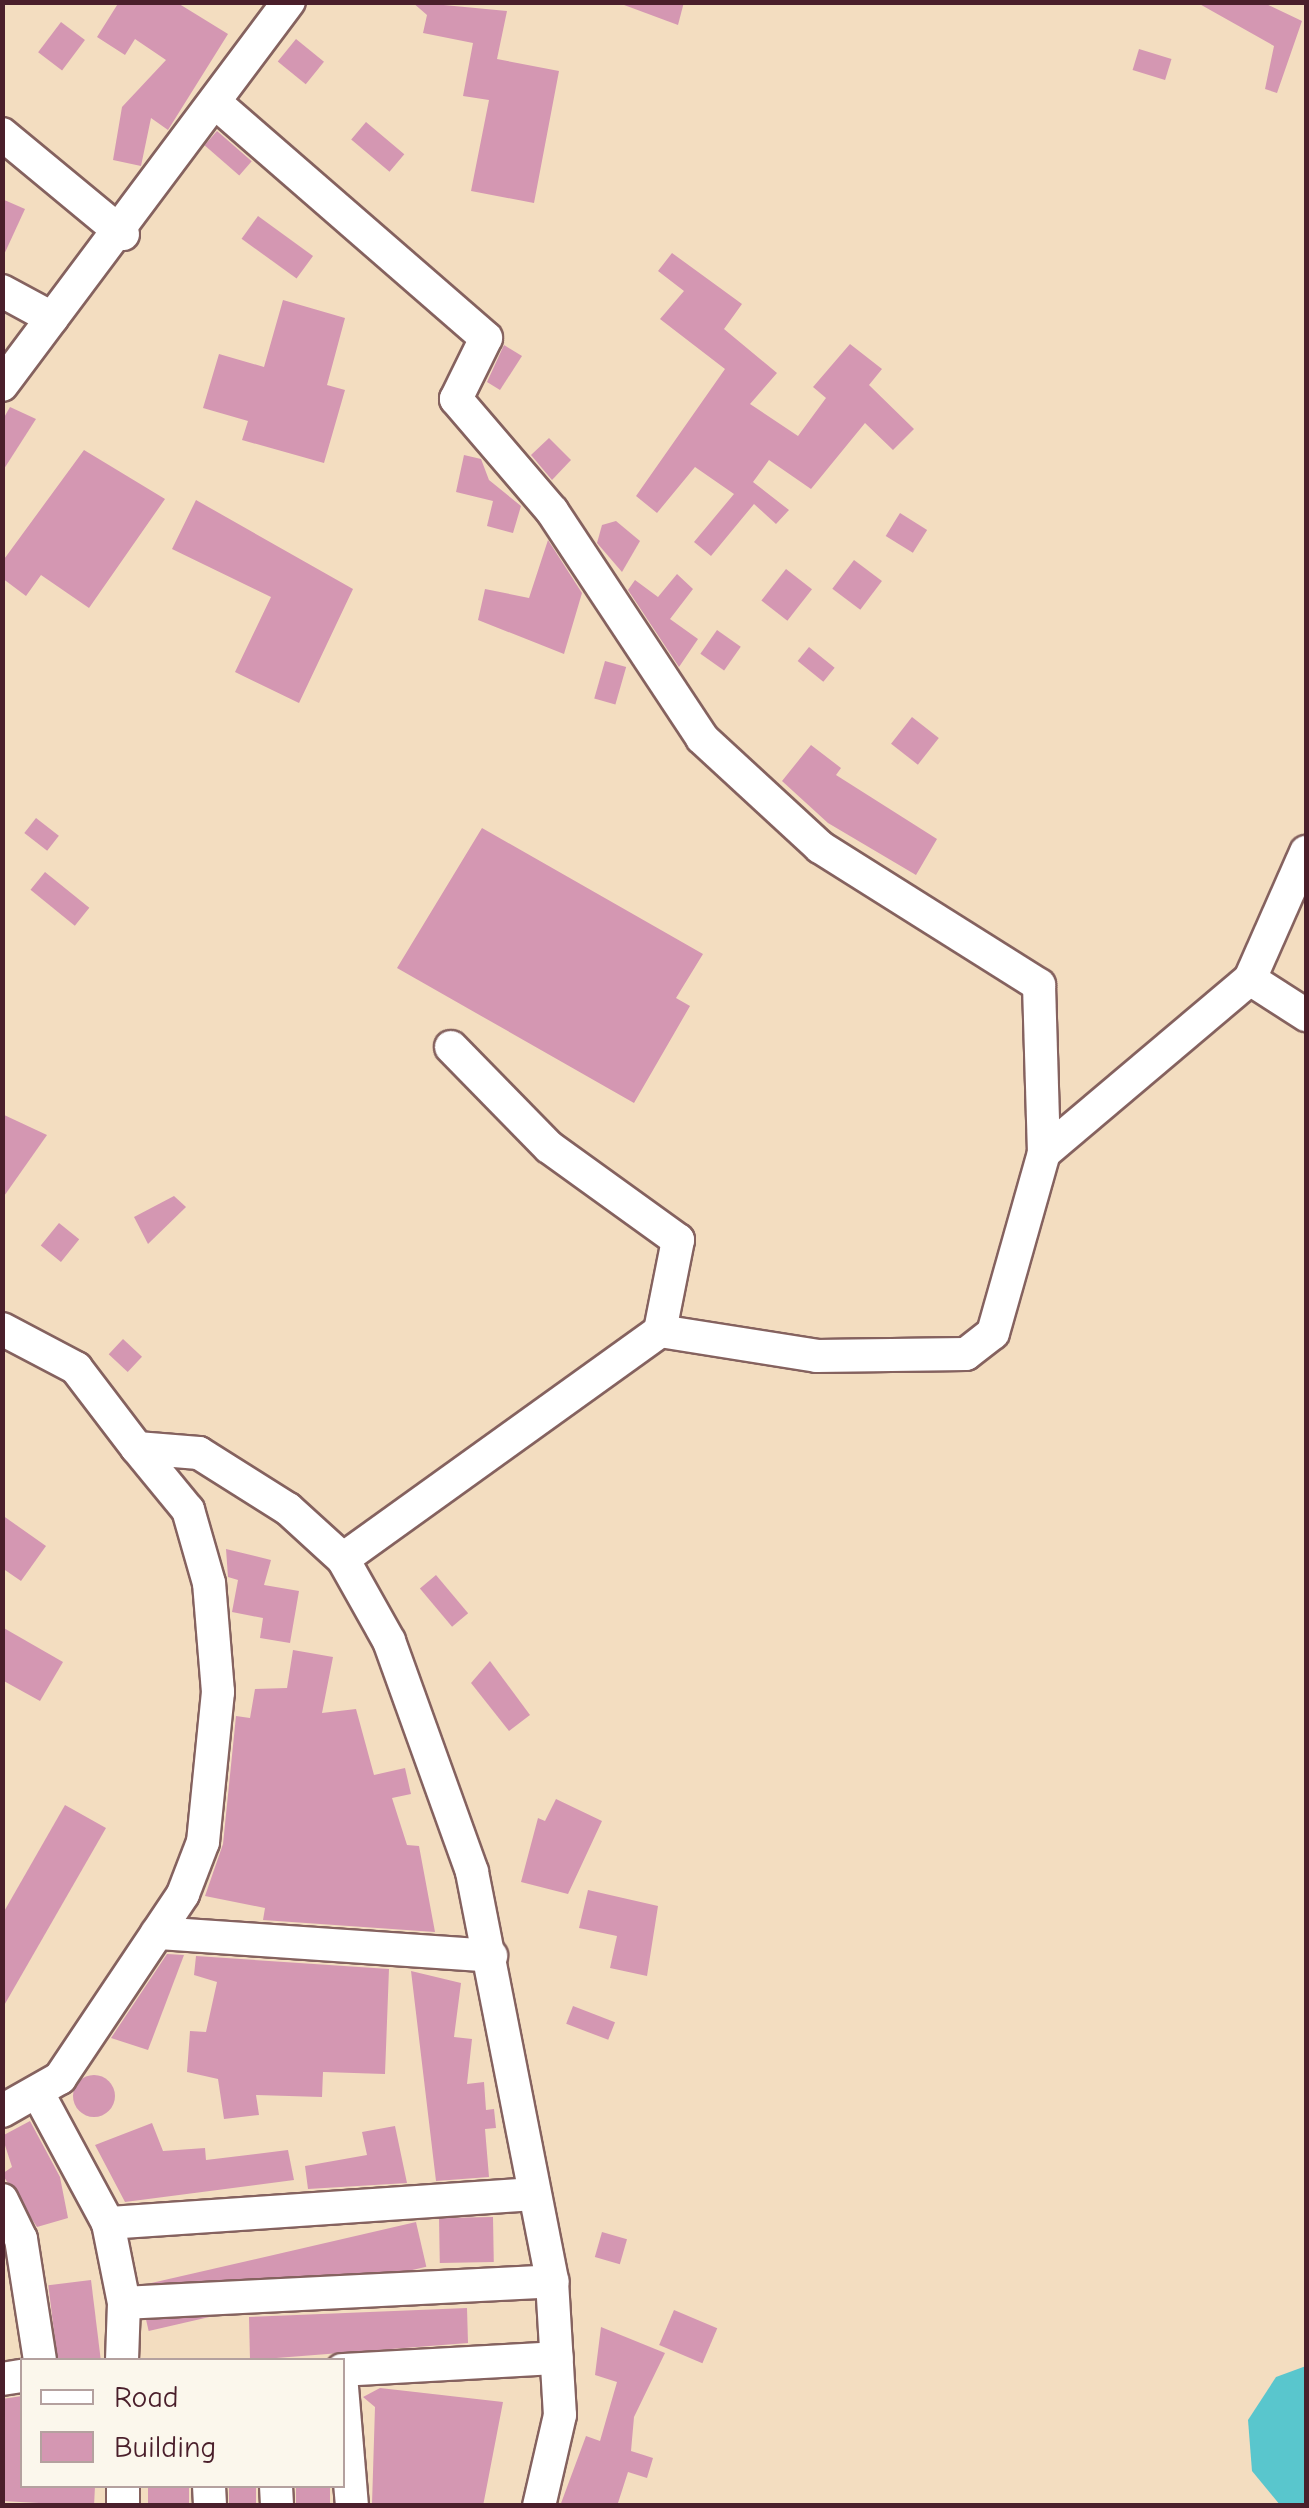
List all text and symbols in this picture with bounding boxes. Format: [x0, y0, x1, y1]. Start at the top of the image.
legend [20, 2358, 345, 2488]
text: Road [114, 2380, 179, 2415]
text: Building [114, 2430, 217, 2465]

